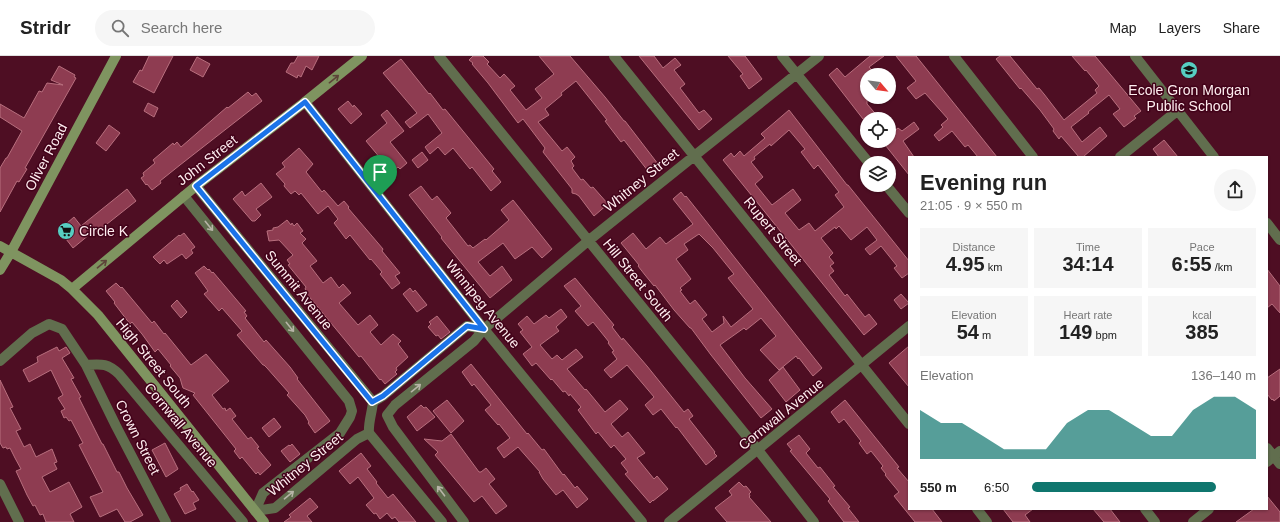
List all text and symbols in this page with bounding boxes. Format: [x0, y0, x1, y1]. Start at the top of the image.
search box [95, 10, 375, 46]
text: Stridr [20, 17, 71, 38]
icon: search [109, 17, 131, 39]
text: Search here [141, 19, 222, 36]
text: Map [1109, 20, 1137, 36]
text: Layers [1159, 20, 1201, 36]
text: Share [1223, 20, 1260, 36]
school or university icon: Ecole Gron Morgan Public School [1179, 60, 1199, 80]
north arrow [860, 68, 896, 104]
map controls [860, 68, 896, 192]
one-way arrow [328, 74, 339, 83]
place label: Ecole Gron Morgan Public School [1128, 82, 1250, 114]
button: locate [860, 112, 896, 148]
street label: Oliver Road [22, 121, 70, 193]
street label: John Street [174, 132, 240, 188]
street label: Whitney Street [600, 145, 682, 215]
pin [363, 155, 397, 196]
button: layers [860, 156, 896, 192]
icon: arrive [369, 161, 391, 183]
button: share [1214, 169, 1256, 211]
text: Evening run [920, 170, 1047, 195]
street label: Rupert Street [741, 194, 805, 268]
text: 21:05 · 9 × 550 m [920, 198, 1022, 213]
supermarket icon: Circle K [56, 221, 76, 241]
one-way arrow [204, 221, 213, 231]
place label: Circle K [79, 223, 129, 239]
street label: Hill Street South [600, 236, 676, 324]
text: Distance [953, 241, 995, 253]
text: Time [1076, 241, 1100, 253]
text: Pace [1189, 241, 1215, 253]
street label: Summit Avenue [262, 247, 336, 333]
text: 4.95 [946, 253, 985, 275]
text: 34:14 [1062, 253, 1114, 275]
text: 6:55 [1172, 253, 1212, 275]
street label: Winnipeg Avenue [443, 257, 524, 351]
one-way arrow [96, 260, 107, 269]
text: km [985, 261, 1002, 273]
text: /km [1212, 261, 1232, 273]
text: Elevation [951, 309, 997, 321]
text: Heart rate [1064, 309, 1112, 321]
text: kcal [1192, 309, 1212, 321]
street label: High Street South [113, 315, 195, 411]
text: 54 [957, 321, 979, 343]
text: 149 [1059, 321, 1092, 343]
text: 385 [1185, 321, 1219, 343]
one-way arrow [286, 322, 294, 333]
text: m [979, 329, 991, 341]
text: bpm [1092, 329, 1117, 341]
text: Elevation [920, 368, 973, 383]
text: 136–140 m [1191, 368, 1256, 383]
street label: Cornwall Avenue [735, 375, 827, 453]
street label: Cornwall Avenue [141, 380, 221, 470]
one-way arrow [410, 384, 421, 393]
street label: Crown Street [112, 397, 164, 477]
street label: Whitney Street [264, 429, 346, 499]
text: 550 m [920, 480, 957, 495]
text: 6:50 [984, 480, 1009, 495]
one-way arrow [437, 485, 445, 496]
one-way arrow [284, 491, 295, 500]

